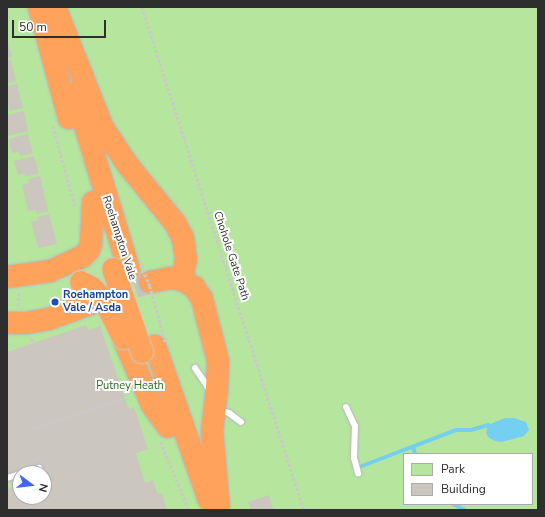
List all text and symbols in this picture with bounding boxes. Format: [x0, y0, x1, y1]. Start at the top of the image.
scale bar [14, 12, 108, 38]
text: 50 m [19, 19, 47, 35]
street label: Roehampton Vale [99, 194, 139, 282]
street label: Chohole Gate Path [210, 210, 252, 302]
place label: Roehampton Vale / Asda [63, 289, 128, 315]
marker: Roehampton Vale / Asda [50, 297, 60, 307]
park label: Putney Heath [96, 379, 164, 393]
legend [403, 453, 533, 505]
text: Park [441, 461, 465, 477]
north arrow [12, 465, 52, 505]
text: Building [441, 481, 486, 497]
text: N [35, 482, 51, 494]

